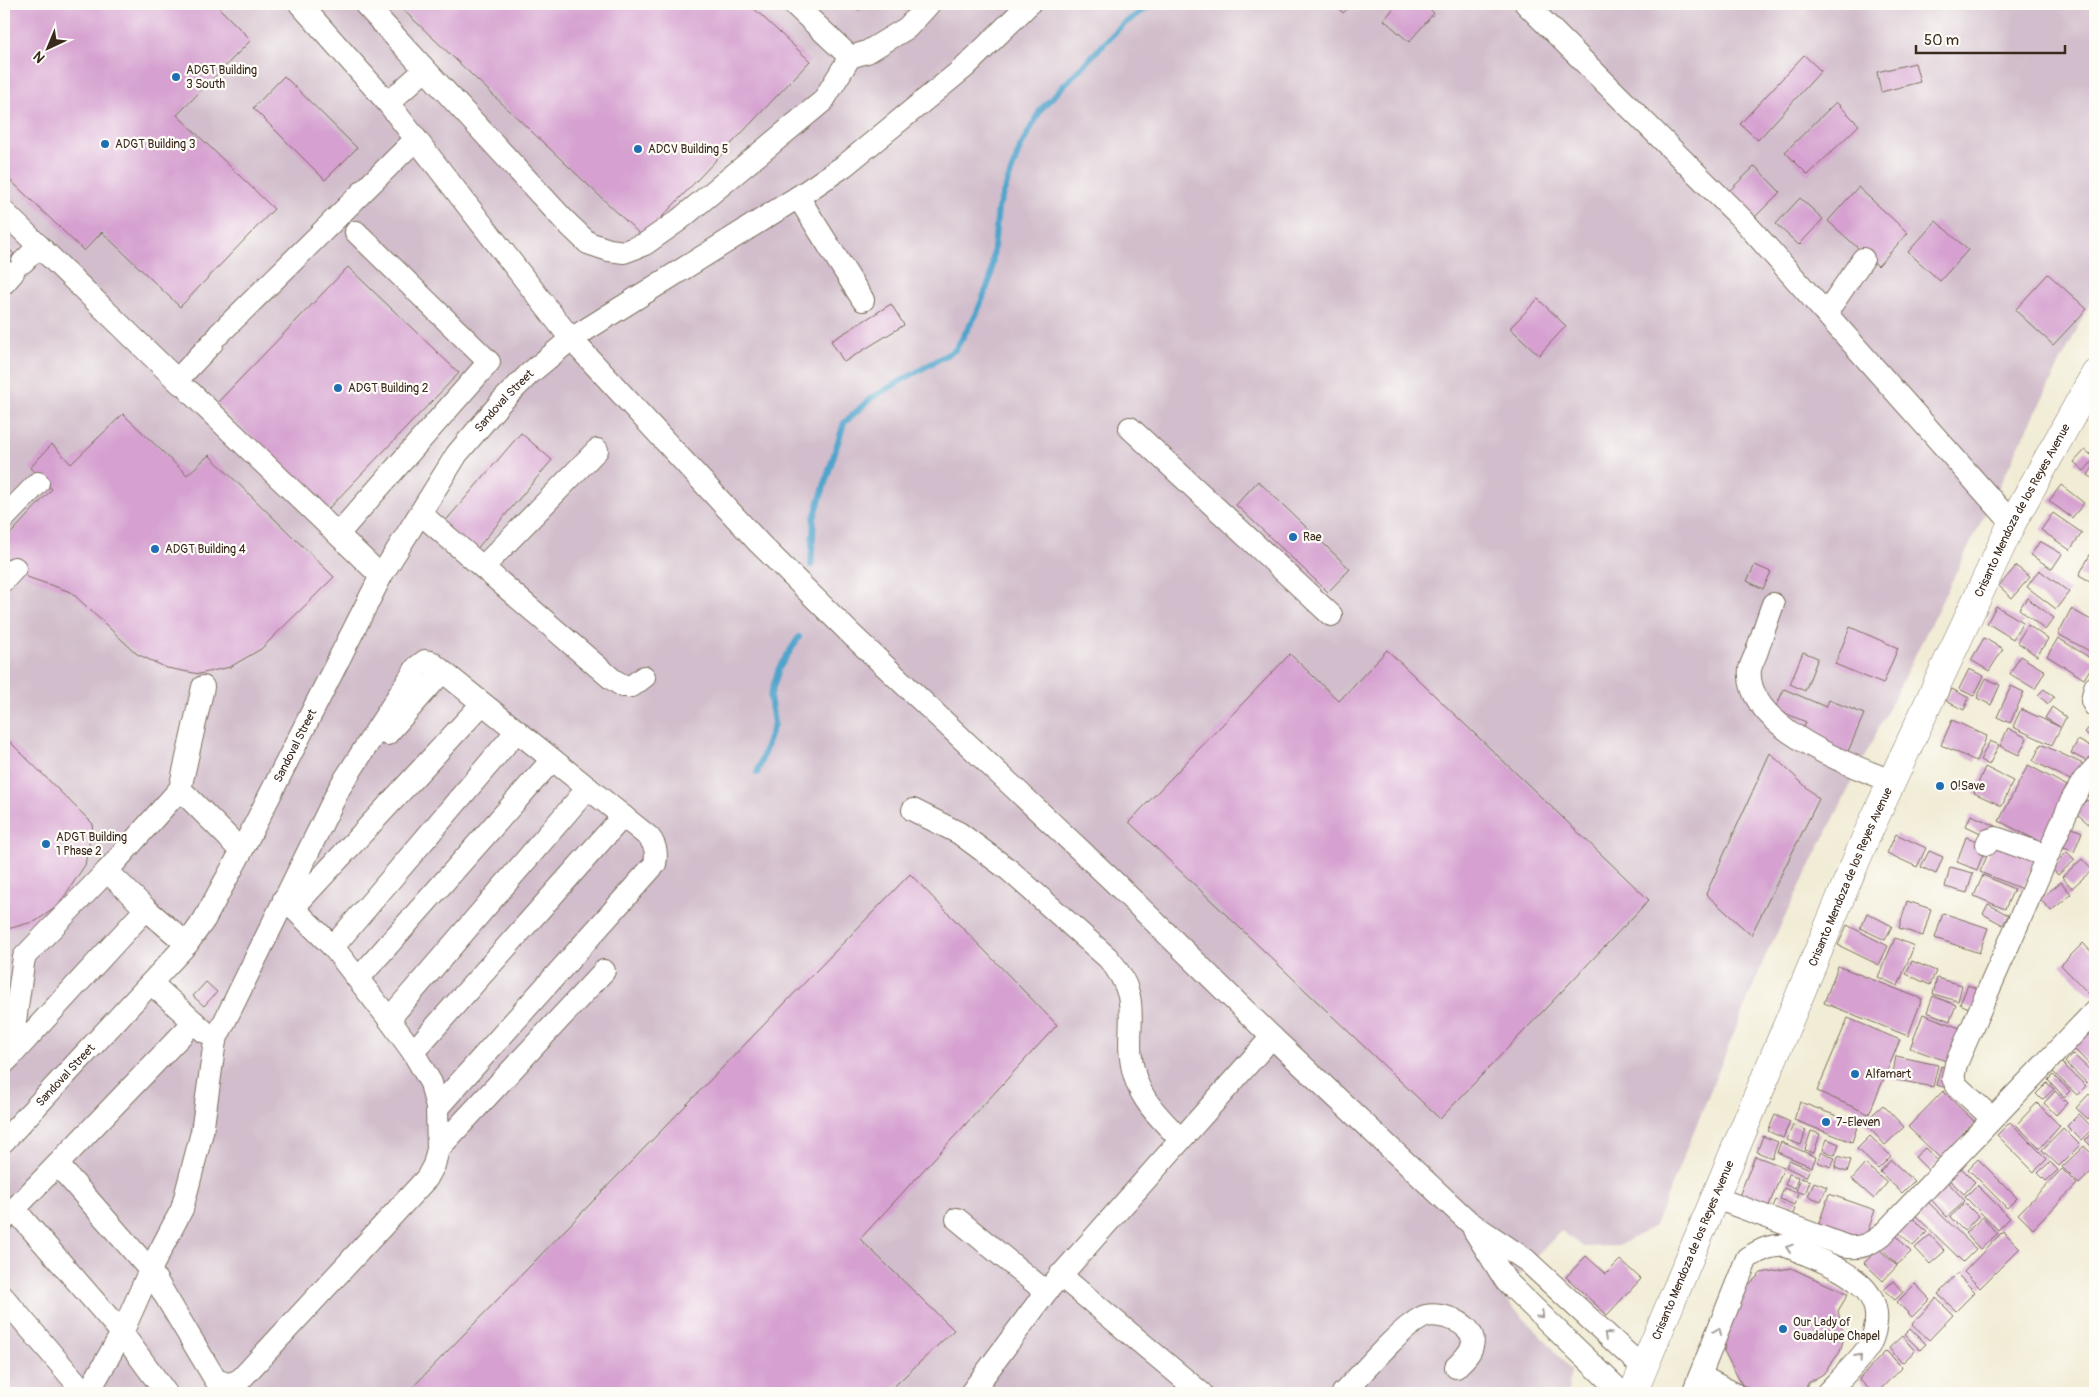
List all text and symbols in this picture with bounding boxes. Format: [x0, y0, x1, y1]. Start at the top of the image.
north arrow [22, 22, 72, 72]
scale bar [1916, 22, 2065, 54]
text: 50 m [1924, 31, 1959, 50]
text: N [30, 48, 49, 66]
place label: ADGT Building 3 South [186, 63, 257, 92]
marker: ADGT Building 3 South [170, 71, 182, 83]
place label: ADGT Building 3 [115, 137, 196, 152]
marker: ADGT Building 3 [99, 138, 111, 150]
place label: ADCV Building 5 [648, 142, 728, 157]
marker: ADCV Building 5 [632, 143, 644, 155]
street label: Sandoval Street [472, 366, 537, 436]
place label: ADGT Building 2 [348, 381, 429, 396]
marker: ADGT Building 2 [332, 382, 344, 394]
street label: Crisanto Mendoza de los Reyes Avenue [1972, 421, 2074, 600]
place label: Rae [1303, 530, 1322, 545]
marker: Rae [1287, 531, 1299, 543]
place label: ADGT Building 4 [165, 542, 246, 557]
marker: ADGT Building 4 [149, 543, 161, 555]
street label: Sandoval Street [271, 707, 320, 785]
place label: O!Save [1950, 779, 1985, 794]
marker: O!Save [1934, 780, 1946, 792]
street label: Crisanto Mendoza de los Reyes Avenue [1806, 785, 1896, 969]
place label: ADGT Building 1 Phase 2 [56, 830, 127, 859]
marker: ADGT Building 1 Phase 2 [40, 838, 52, 850]
street label: Sandoval Street [33, 1041, 99, 1110]
place label: Alfamart [1865, 1067, 1911, 1082]
marker: Alfamart [1849, 1068, 1861, 1080]
place label: 7-Eleven [1836, 1115, 1881, 1130]
marker: 7-Eleven [1820, 1116, 1832, 1128]
street label: Crisanto Mendoza de los Reyes Avenue [1649, 1158, 1738, 1342]
one-way arrow [1786, 1244, 1794, 1254]
one-way arrow [1536, 1309, 1545, 1318]
place label: Our Lady of Guadalupe Chapel [1793, 1315, 1880, 1344]
marker: Our Lady of Guadalupe Chapel [1777, 1323, 1789, 1335]
one-way arrow [1712, 1327, 1722, 1336]
one-way arrow [1603, 1332, 1612, 1341]
one-way arrow [1854, 1353, 1863, 1362]

